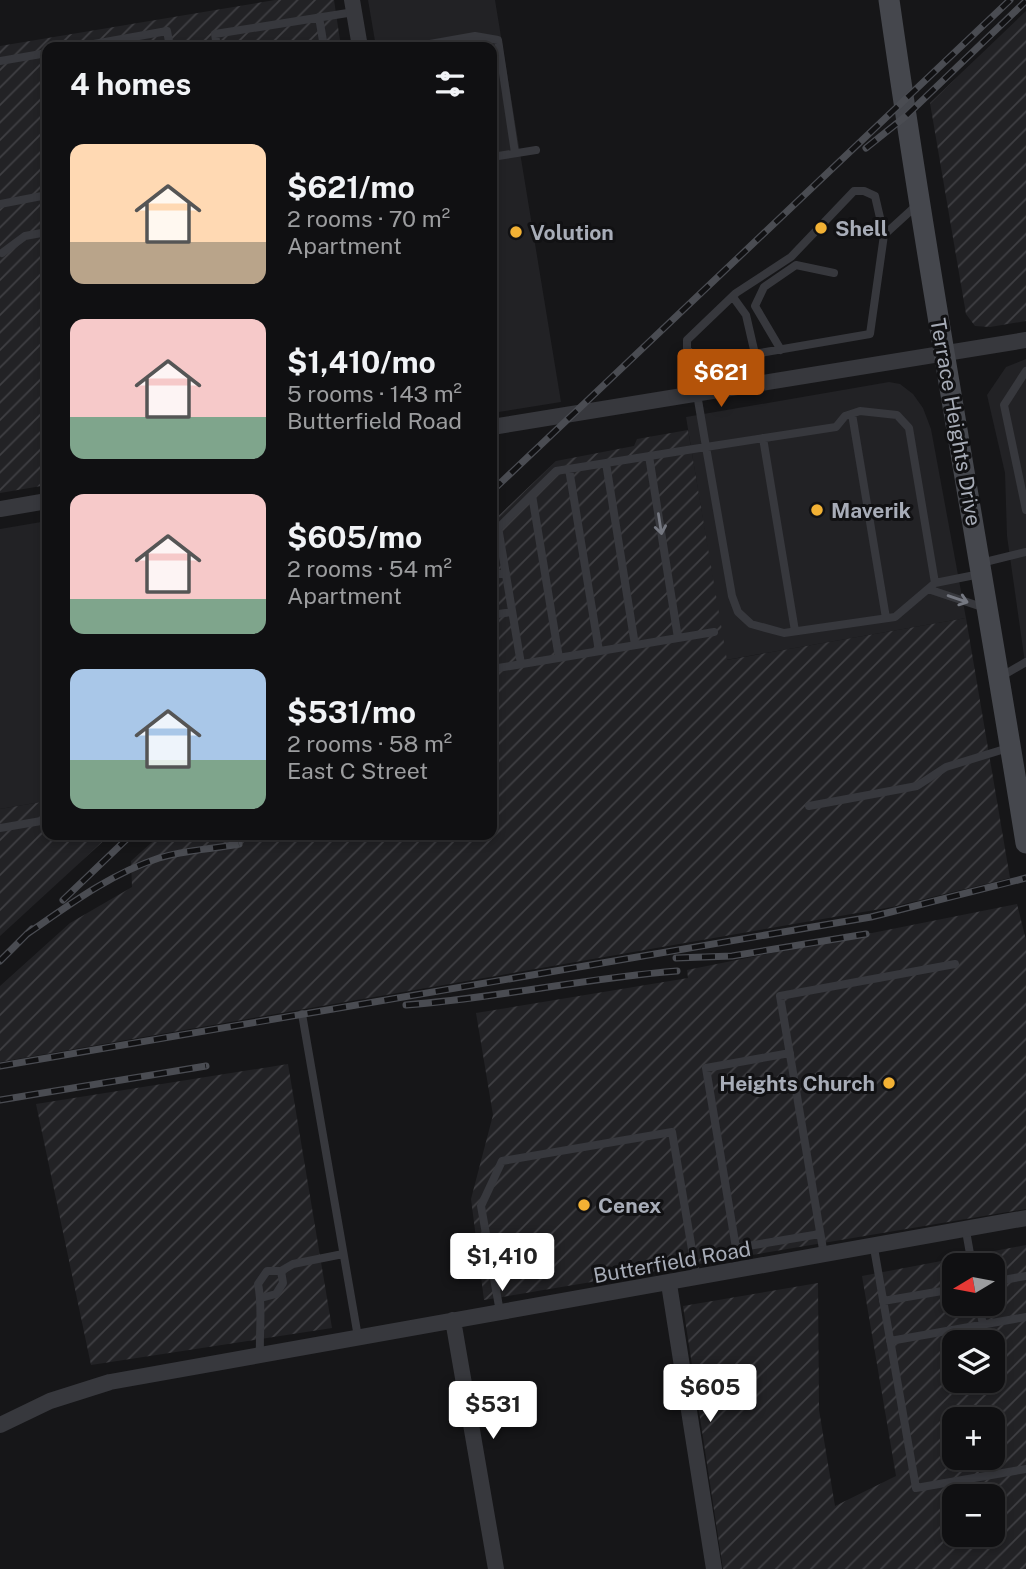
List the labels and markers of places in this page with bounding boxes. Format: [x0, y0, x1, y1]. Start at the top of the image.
place label: Shell [835, 216, 888, 241]
place label: Volution [530, 220, 614, 245]
marker: Shell [813, 220, 829, 236]
marker: Volution [508, 224, 524, 240]
pin: $621 [680, 350, 762, 409]
place label: Maverik [831, 498, 911, 523]
marker: Maverik [809, 502, 825, 518]
place label: Heights Church [719, 1071, 875, 1096]
marker: Heights Church [881, 1075, 897, 1091]
place label: Cenex [598, 1193, 661, 1218]
marker: Cenex [576, 1197, 592, 1213]
pin: $1,410 [445, 1234, 559, 1293]
pin: $605 [669, 1364, 751, 1424]
pin: $531 [452, 1382, 534, 1441]

